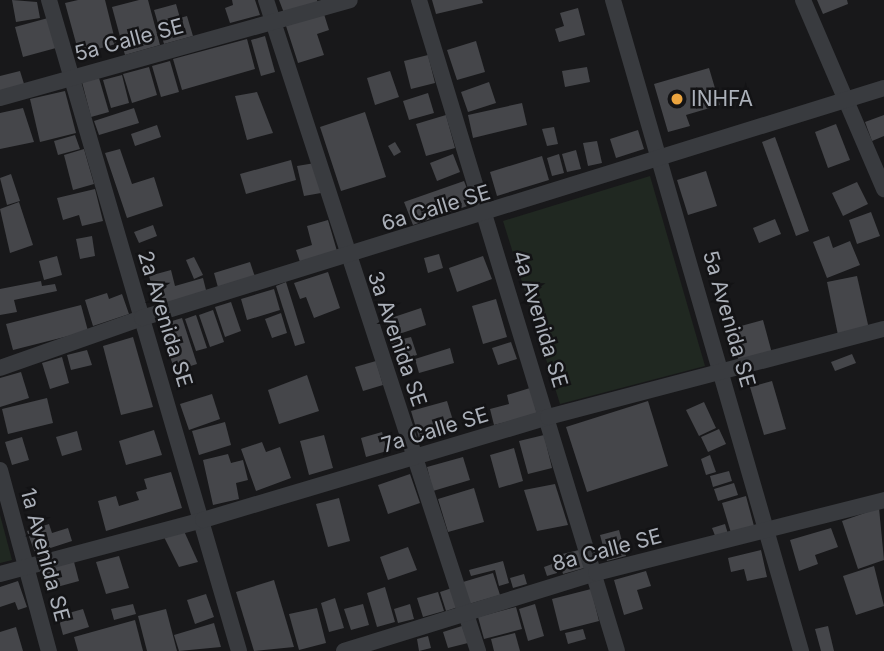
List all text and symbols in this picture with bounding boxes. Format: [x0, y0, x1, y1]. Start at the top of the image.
street label: 5a Calle SE [72, 13, 186, 67]
place label: INHFA [691, 86, 753, 112]
marker: INHFA [669, 91, 685, 107]
street label: 6a Calle SE [379, 180, 493, 236]
street label: 4a Avenida SE [507, 247, 573, 391]
street label: 2a Avenida SE [132, 248, 198, 390]
street label: 5a Avenida SE [697, 248, 761, 390]
street label: 3a Avenida SE [362, 268, 432, 410]
street label: 7a Calle SE [379, 402, 491, 458]
street label: 1a Avenida SE [15, 486, 75, 624]
street label: 8a Calle SE [550, 523, 664, 577]

